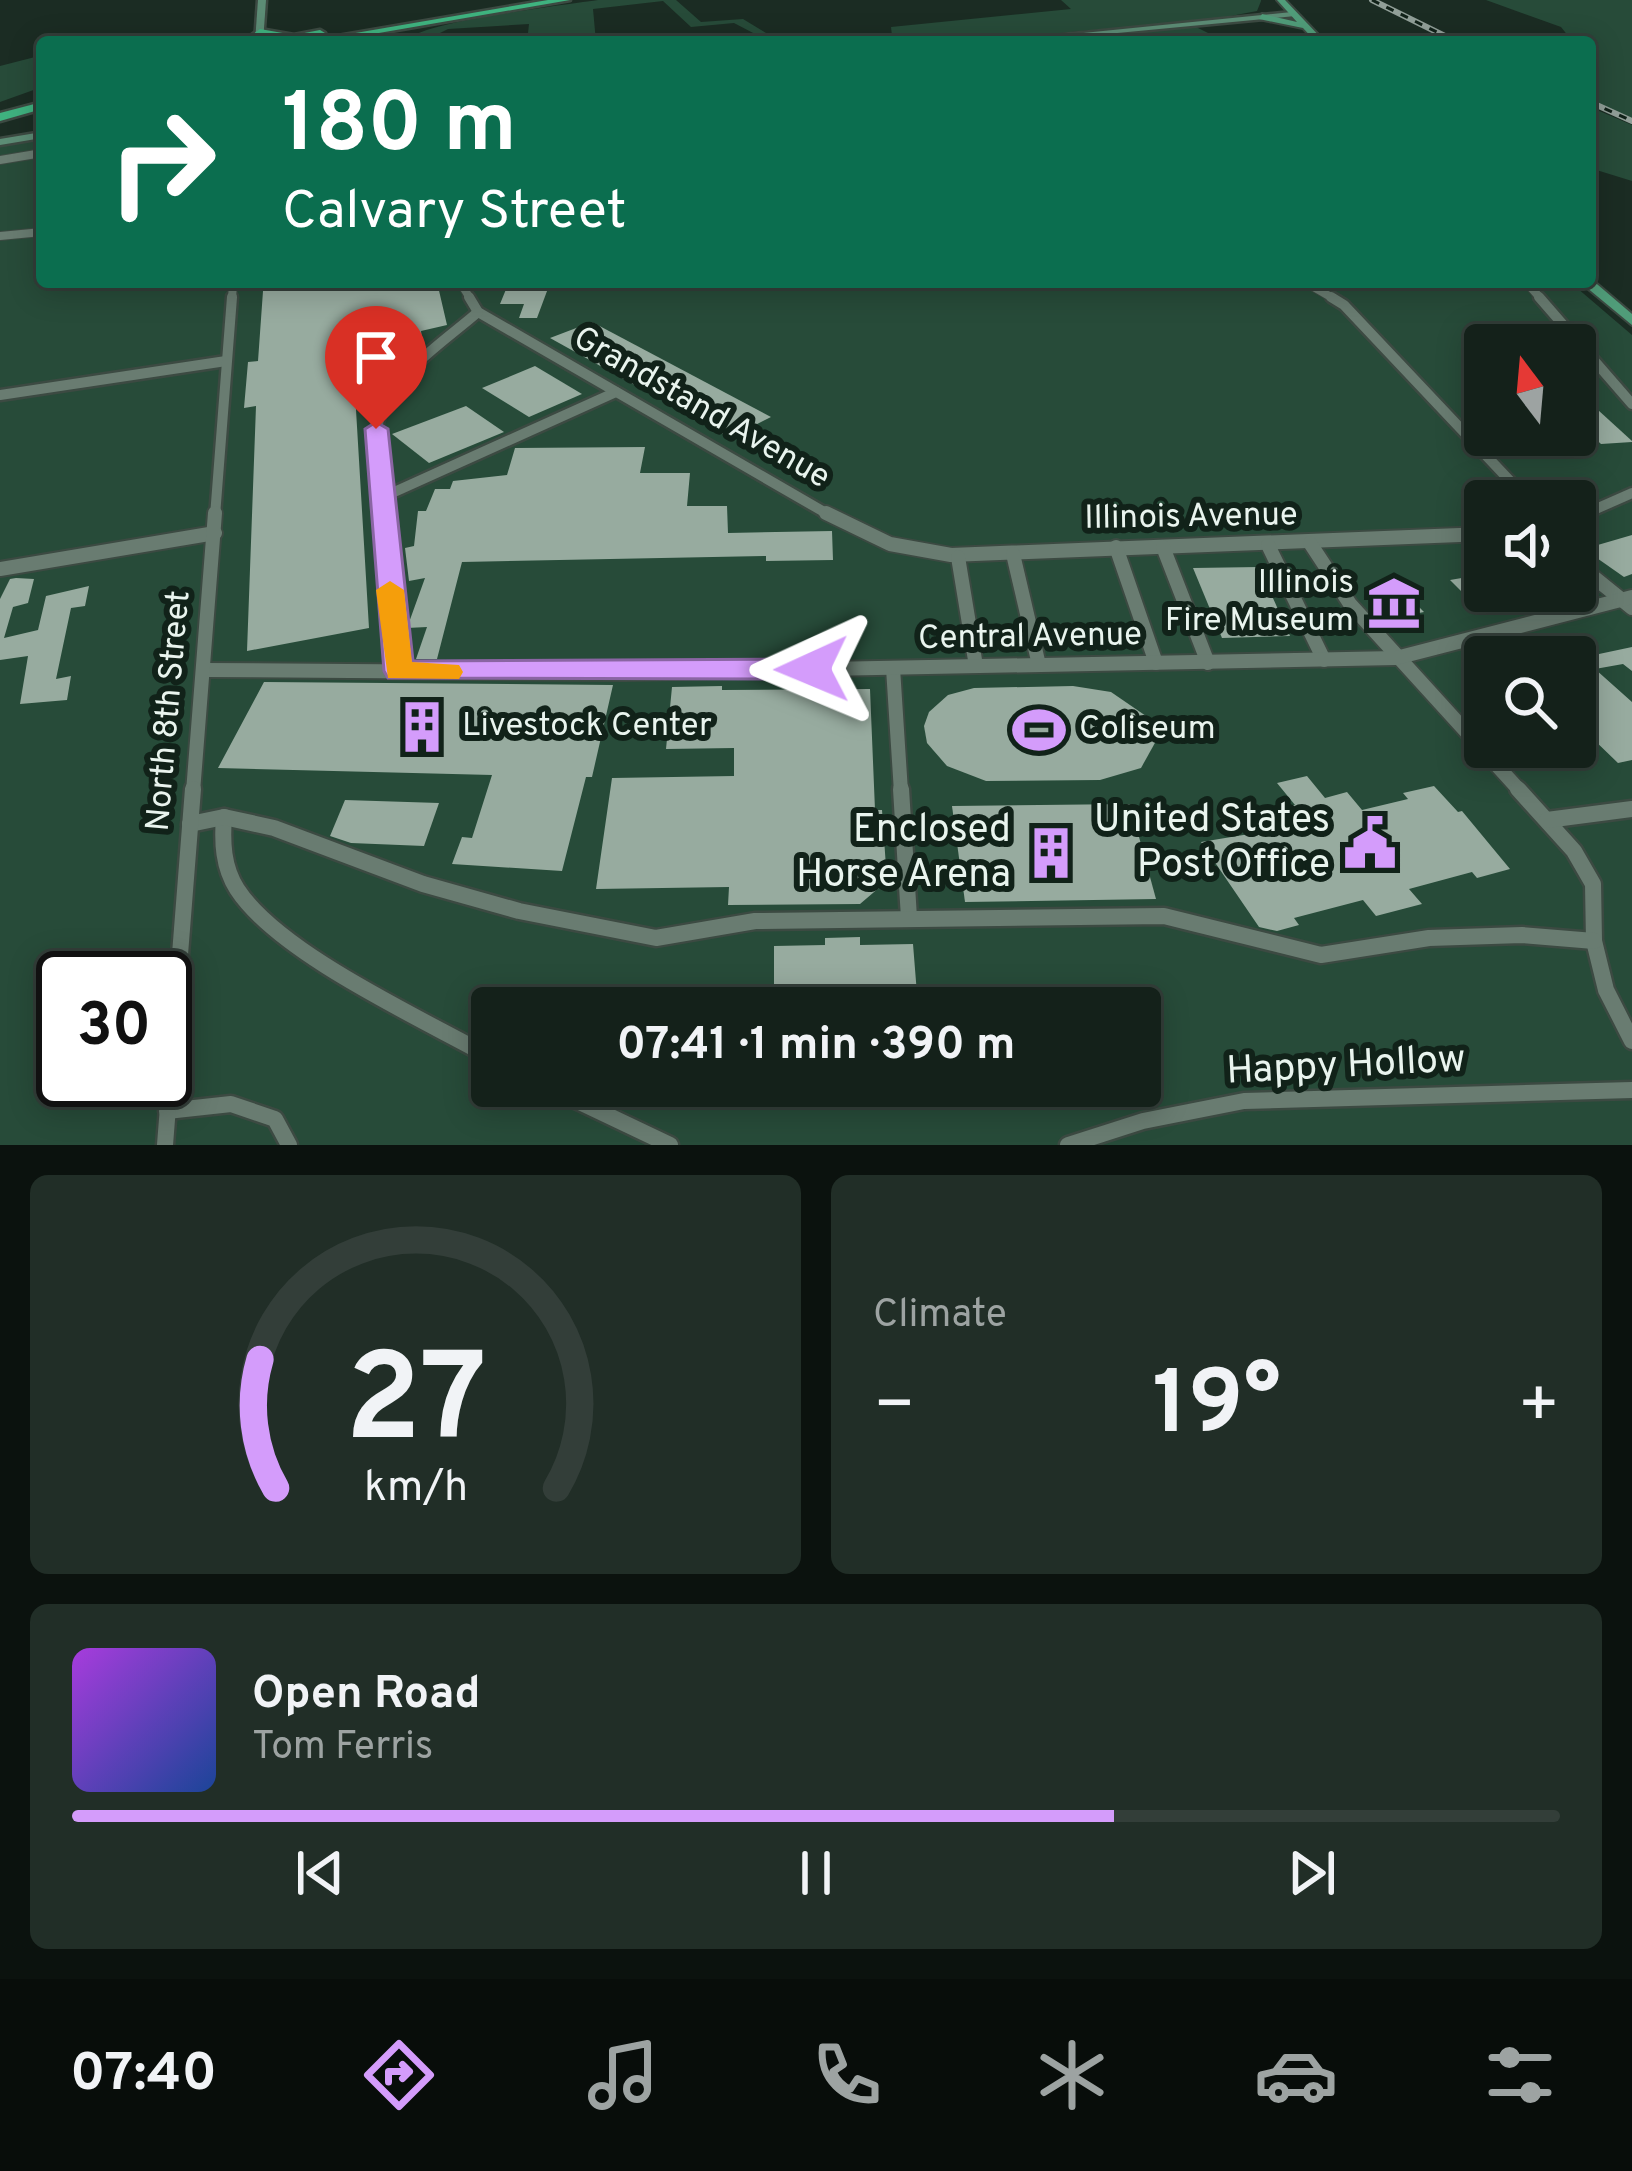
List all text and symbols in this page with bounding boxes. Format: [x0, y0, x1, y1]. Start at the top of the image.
text: 180 m [282, 75, 517, 181]
icon: right [84, 84, 240, 240]
text: Calvary Street [282, 179, 627, 248]
pin [325, 306, 427, 429]
street label: Grandstand Avenue [565, 318, 837, 500]
icon: arrive [343, 324, 409, 390]
north arrow [1464, 324, 1596, 456]
map controls [1464, 324, 1596, 768]
button: sound [1464, 480, 1596, 612]
street label: Illinois Avenue [1084, 495, 1298, 541]
place label: Illinois Fire Museum [1165, 563, 1354, 643]
museum icon: Illinois Fire Museum [1365, 574, 1423, 632]
street label: North 8th Street [139, 589, 201, 833]
position arrow [749, 606, 875, 732]
street label: Central Avenue [918, 615, 1142, 661]
button: search [1464, 636, 1596, 768]
building icon: Livestock Center [393, 698, 451, 756]
sports icon: Coliseum [1010, 701, 1068, 759]
place label: Livestock Center [462, 706, 712, 748]
place label: Coliseum [1079, 709, 1216, 751]
place label: United States Post Office [1094, 797, 1330, 891]
place label: Enclosed Horse Arena [796, 807, 1011, 901]
public building icon: United States Post Office [1341, 814, 1399, 872]
building icon: Enclosed Horse Arena [1022, 824, 1080, 882]
speed limit sign: 30 [36, 951, 192, 1107]
text: 07:41 · 1 min · 390 m [617, 1018, 1015, 1075]
street label: Happy Hollow [1225, 1036, 1467, 1098]
text: Climate [873, 1292, 1007, 1341]
text: 27 [344, 1327, 487, 1485]
text: 19° [1152, 1352, 1281, 1465]
text: − [873, 1367, 916, 1450]
text: + [1517, 1367, 1560, 1450]
text: km/h [363, 1461, 468, 1515]
text: Open Road [252, 1667, 480, 1724]
text: Tom Ferris [252, 1724, 433, 1773]
icon: previous [287, 1840, 353, 1906]
icon: pause [783, 1840, 849, 1906]
icon: next [1279, 1840, 1345, 1906]
icon: directions [357, 2033, 441, 2117]
icon: music [581, 2033, 665, 2117]
icon: phone [805, 2033, 889, 2117]
icon: climate [1030, 2033, 1114, 2117]
icon: car [1254, 2033, 1338, 2117]
icon: filters [1478, 2033, 1562, 2117]
text: 07:40 [70, 2041, 217, 2110]

